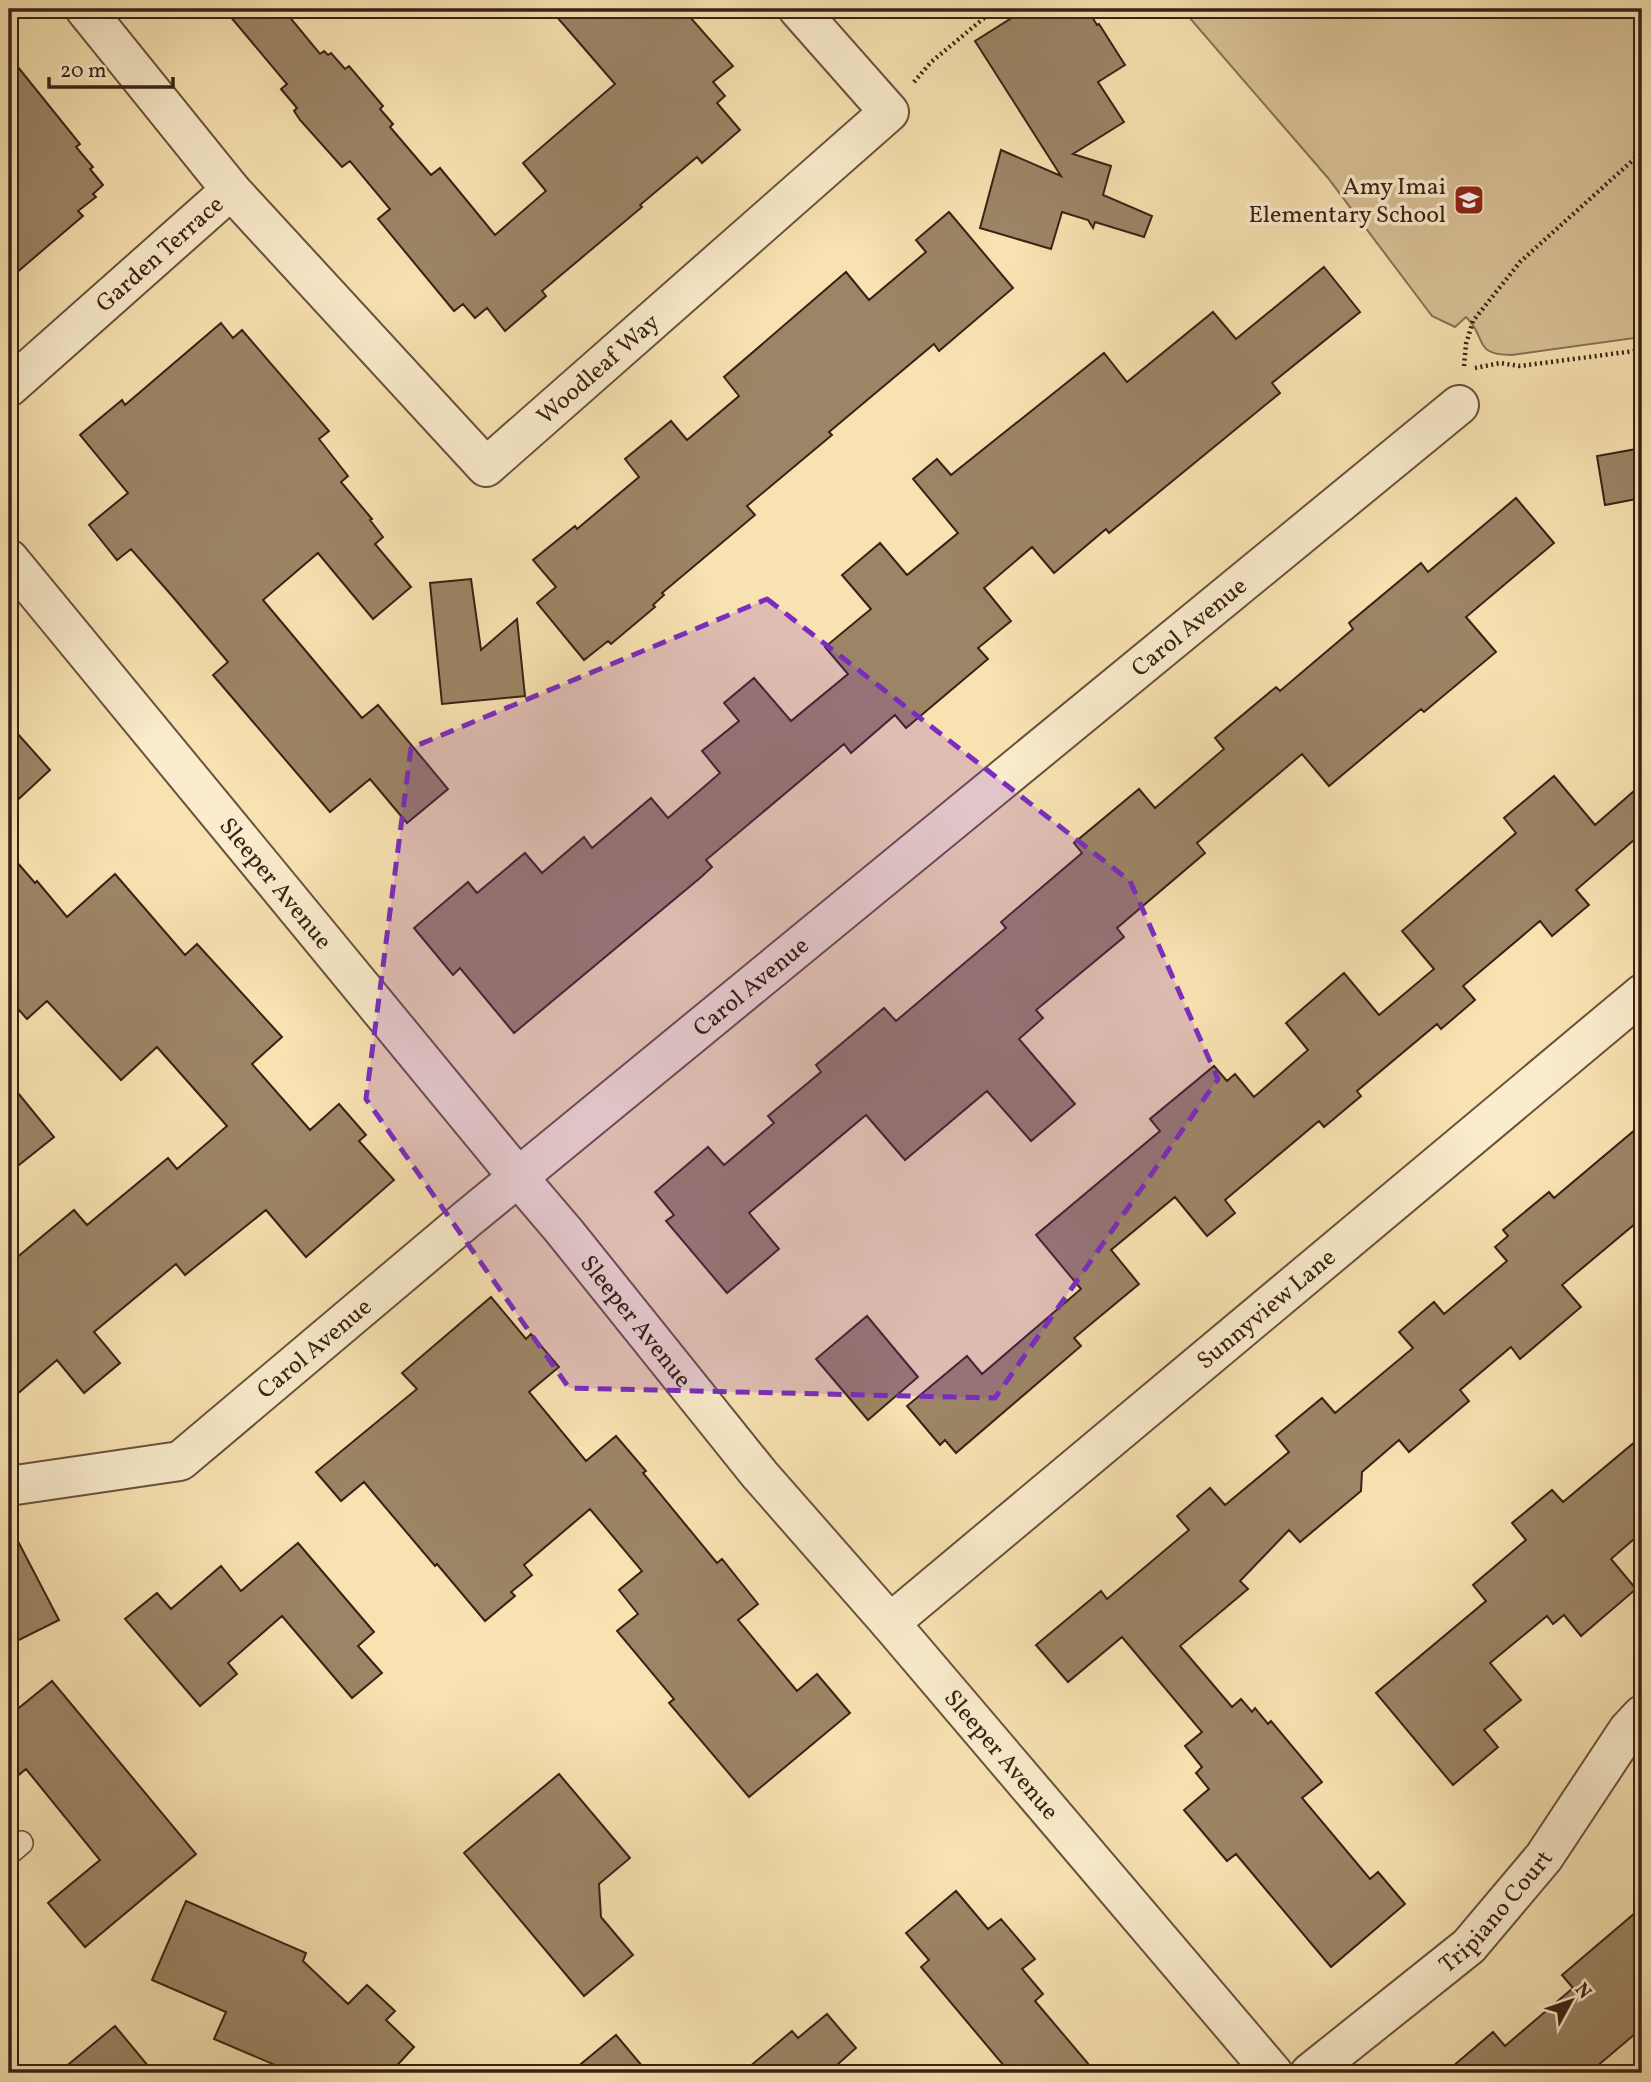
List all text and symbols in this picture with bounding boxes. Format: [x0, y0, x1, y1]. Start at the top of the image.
scale bar [49, 46, 173, 90]
text: 20 m [60, 57, 106, 86]
place label: Amy Imai Elementary School [1248, 171, 1446, 233]
school or university icon: Amy Imai Elementary School [1452, 183, 1486, 217]
street label: Garden Terrace [89, 189, 232, 321]
street label: Woodleaf Way [530, 307, 668, 433]
street label: Carol Avenue [1125, 570, 1255, 686]
street label: Sleeper Avenue [210, 811, 339, 958]
street label: Carol Avenue [687, 930, 817, 1046]
street label: Sunnyview Lane [1190, 1242, 1344, 1378]
street label: Sleeper Avenue [571, 1249, 699, 1396]
street label: Carol Avenue [250, 1291, 380, 1408]
street label: Sleeper Avenue [935, 1683, 1066, 1828]
street label: Tripiano Court [1433, 1845, 1563, 1982]
north arrow [1536, 1966, 1606, 2036]
text: N [1568, 1978, 1597, 2005]

